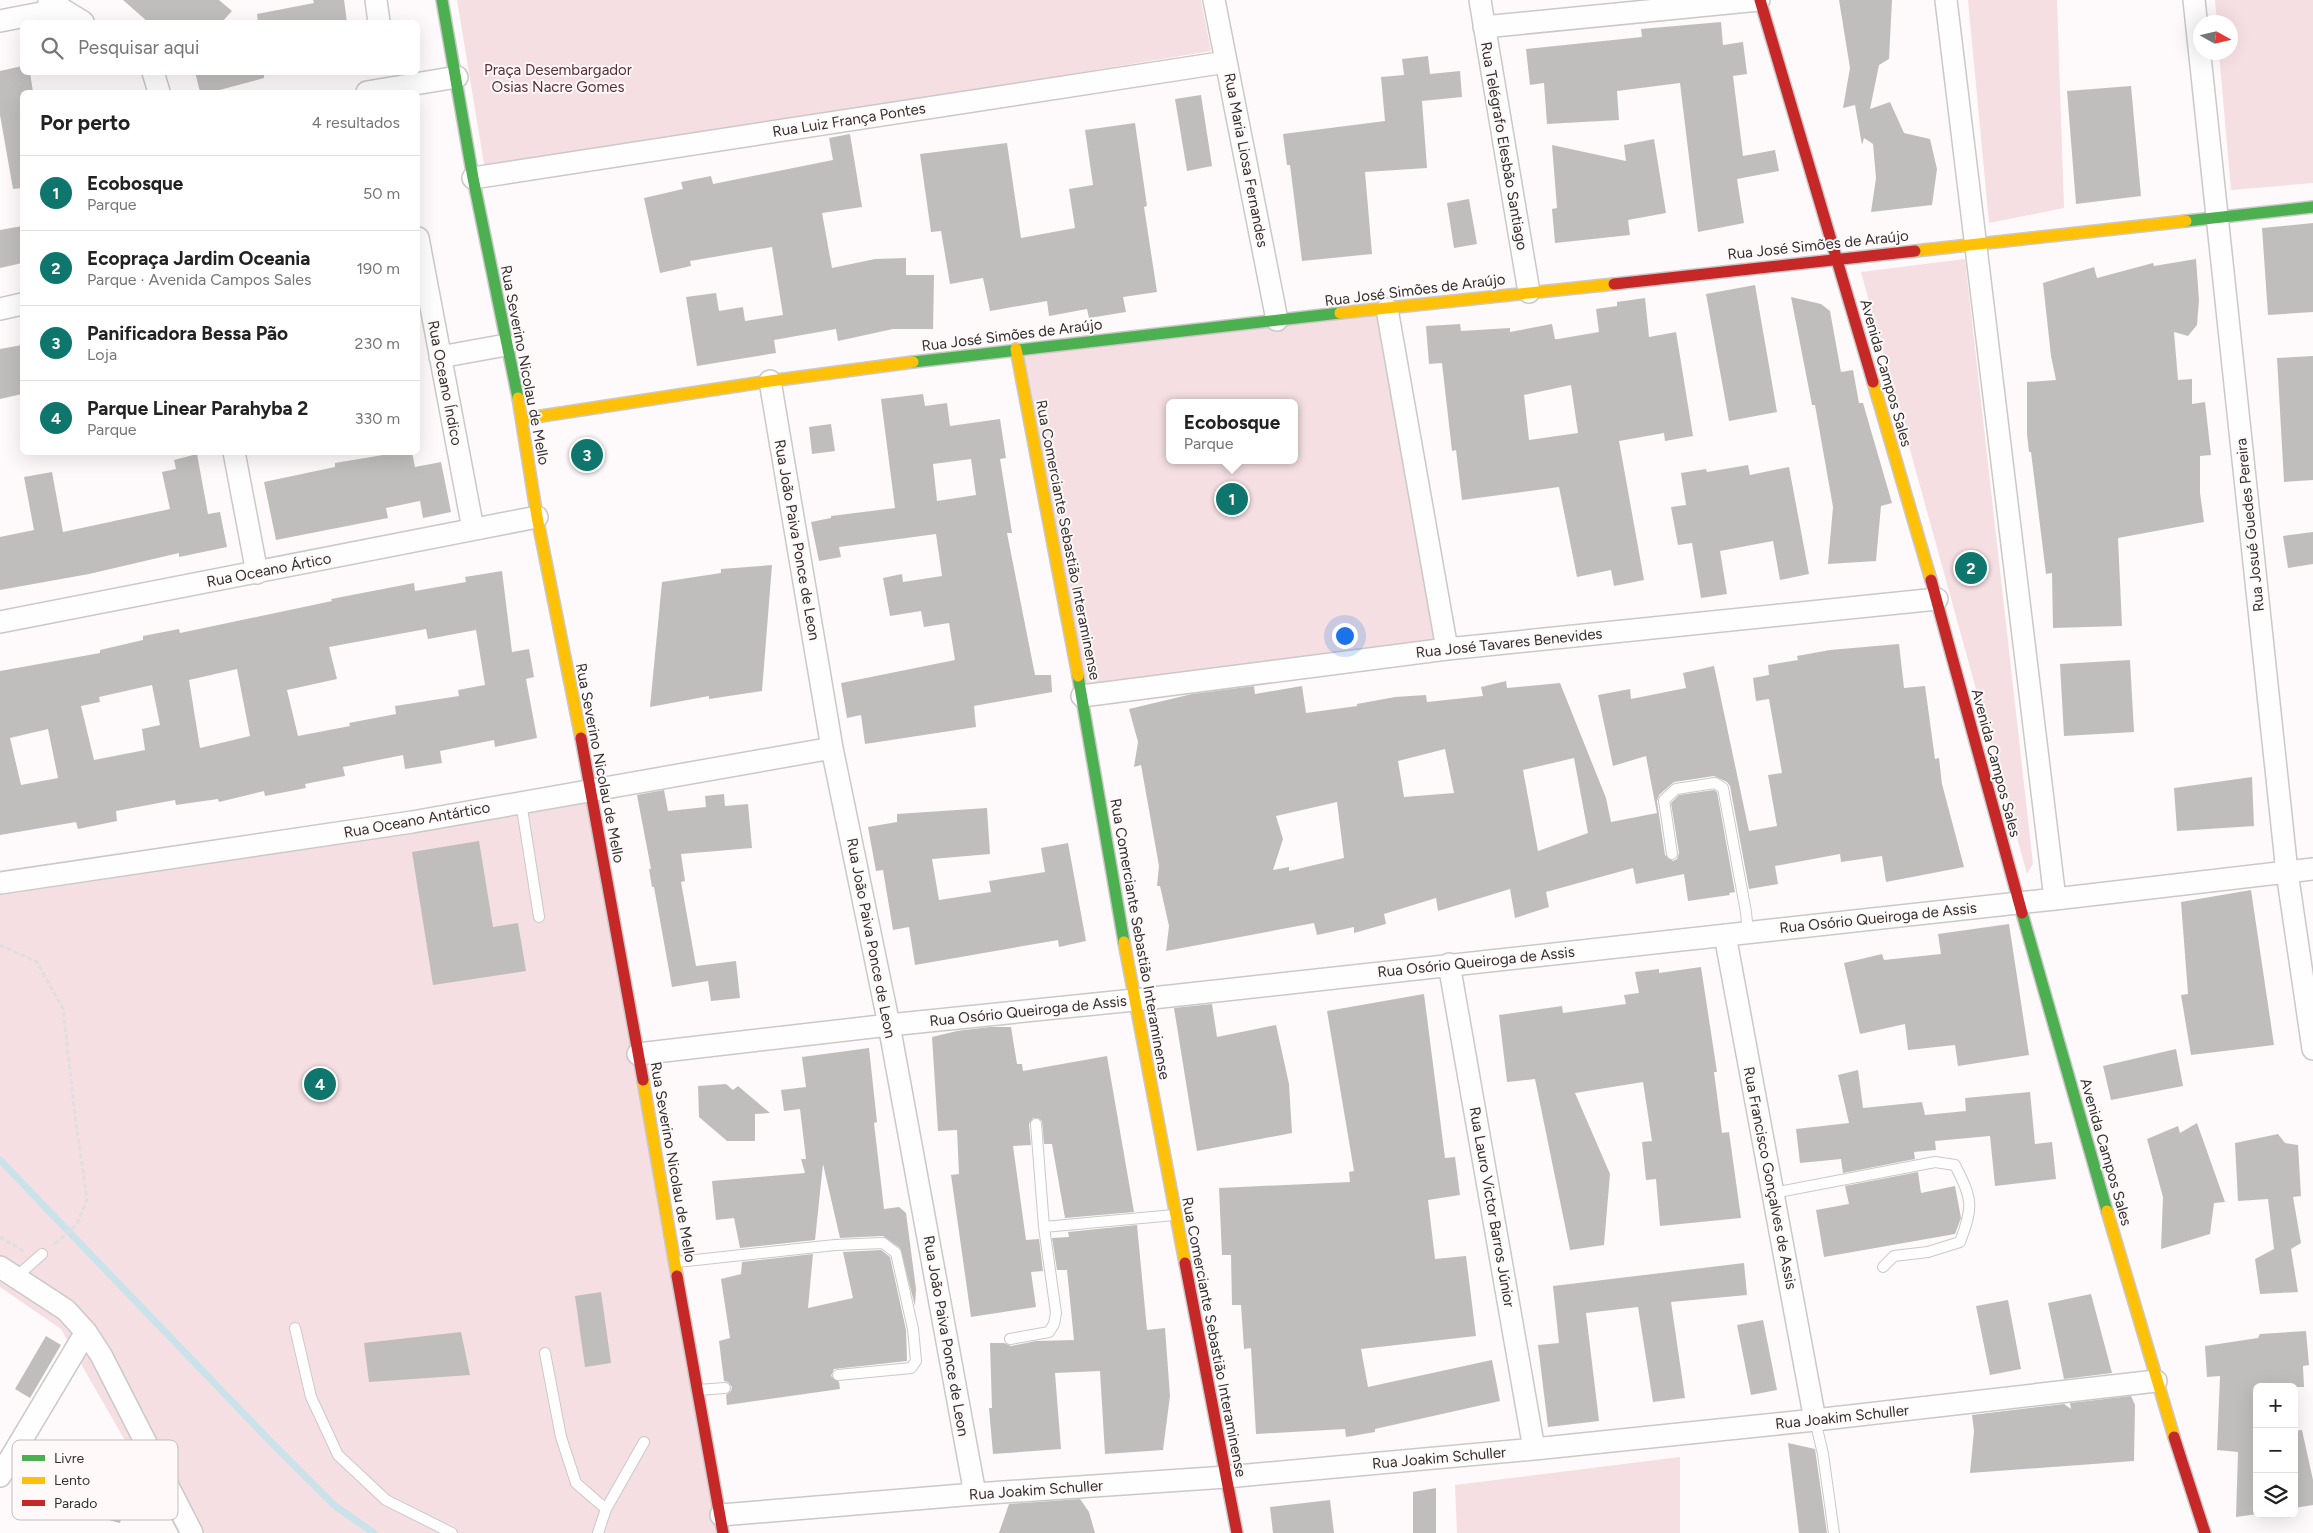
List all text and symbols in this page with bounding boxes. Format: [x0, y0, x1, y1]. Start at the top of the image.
north arrow [2193, 15, 2238, 60]
search box [20, 20, 420, 75]
icon: search [38, 34, 66, 62]
text: Pesquisar aqui [78, 36, 199, 59]
street label: Rua Telégrafo Elesbão Santiago [1477, 40, 1531, 252]
park label: Praça Desembargador Osias Nacre Gomes [484, 61, 632, 96]
street label: Rua Maria Liosa Fernandes [1220, 71, 1272, 249]
street label: Rua Luiz França Pontes [771, 99, 927, 141]
text: Por perto [40, 110, 130, 135]
text: 4 resultados [312, 113, 400, 132]
text: Ecobosque [87, 172, 183, 195]
text: 1 [53, 184, 59, 203]
text: 50 m [363, 184, 400, 203]
text: Parque [87, 195, 137, 214]
street label: Rua José Simões de Araújo [1726, 226, 1910, 263]
text: Ecopraça Jardim Oceania [87, 247, 310, 270]
text: 2 [51, 259, 61, 278]
text: 190 m [357, 259, 400, 278]
street label: Rua Severino Nicolau de Mello [497, 264, 553, 467]
text: Parque · Avenida Campos Sales [87, 270, 311, 289]
street label: Rua José Simões de Araújo [1324, 270, 1507, 310]
street label: Avenida Campos Sales [1856, 297, 1916, 449]
street label: Rua José Simões de Araújo [921, 315, 1104, 355]
street label: Rua Oceano Índico [424, 319, 466, 447]
text: Panificadora Bessa Pão [87, 322, 288, 345]
text: 3 [52, 334, 60, 353]
text: 230 m [355, 334, 400, 353]
text: Loja [87, 345, 117, 364]
text: Parque Linear Parahyba 2 [87, 397, 308, 420]
street label: Rua Comerciante Sebastião Interaminense [1032, 398, 1104, 682]
popup [1166, 399, 1298, 464]
text: 4 [51, 409, 61, 428]
text: 330 m [355, 409, 400, 428]
text: Ecobosque [1184, 411, 1280, 434]
text: Parque [87, 420, 137, 439]
text: Parque [1184, 434, 1233, 453]
pin: 3 [571, 436, 603, 474]
street label: Rua Josué Guedes Pereira [2232, 437, 2268, 613]
street label: Rua João Paiva Ponce de Leon [770, 438, 824, 642]
pin: 1 [1216, 480, 1248, 518]
street label: Rua Oceano Ártico [205, 549, 333, 591]
pin: 2 [1955, 549, 1987, 587]
your location [1332, 623, 1358, 649]
street label: Rua José Tavares Benevides [1415, 624, 1603, 662]
street label: Rua Severino Nicolau de Mello [572, 662, 628, 865]
street label: Avenida Campos Sales [1968, 687, 2024, 839]
street label: Rua Comerciante Sebastião Interaminense [1106, 797, 1174, 1081]
street label: Rua Oceano Antártico [342, 798, 492, 842]
street label: Rua João Paiva Ponce de Leon [843, 836, 899, 1040]
street label: Rua Osório Queiroga de Assis [1778, 899, 1978, 937]
street label: Rua Osório Queiroga de Assis [1376, 943, 1576, 981]
street label: Rua Osório Queiroga de Assis [928, 992, 1128, 1030]
street label: Rua Severino Nicolau de Mello [646, 1060, 700, 1264]
pin: 4 [304, 1065, 336, 1103]
street label: Rua Francisco Gonçalves de Assis [1740, 1065, 1800, 1291]
street label: Avenida Campos Sales [2076, 1076, 2136, 1228]
street label: Rua Lauro Victor Barros Júnior [1465, 1105, 1519, 1309]
street label: Rua Comerciante Sebastião Interaminense [1178, 1195, 1250, 1479]
street label: Rua João Paiva Ponce de Leon [919, 1234, 973, 1438]
map controls [2253, 1383, 2298, 1518]
button: + [2253, 1383, 2298, 1428]
street label: Rua Joakim Schuller [1774, 1401, 1910, 1433]
button: − [2253, 1428, 2298, 1473]
legend [12, 1440, 178, 1520]
street label: Rua Joakim Schuller [1371, 1443, 1507, 1473]
text: Livre [54, 1450, 85, 1467]
text: Lento [54, 1472, 90, 1489]
button: layers [2253, 1473, 2298, 1518]
street label: Rua Joakim Schuller [968, 1476, 1104, 1504]
text: Parado [54, 1495, 97, 1512]

